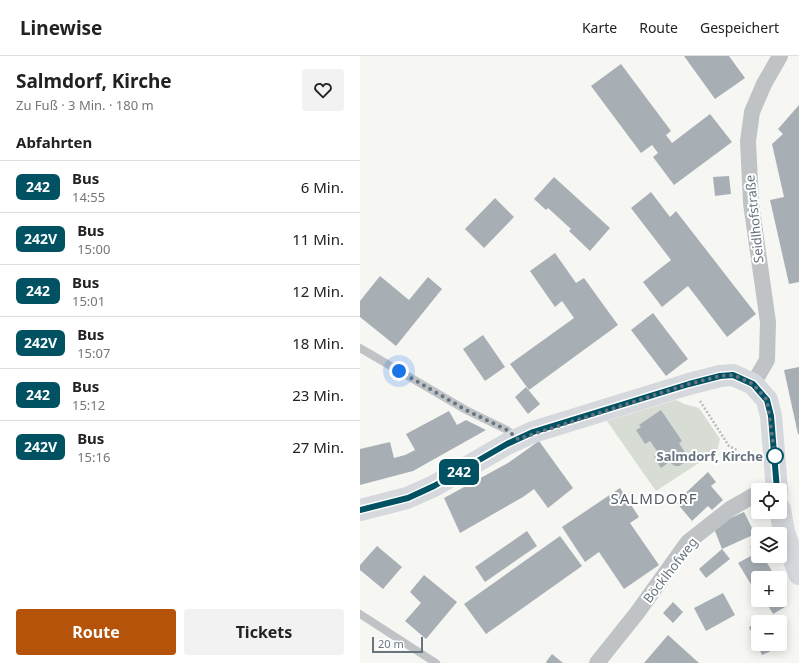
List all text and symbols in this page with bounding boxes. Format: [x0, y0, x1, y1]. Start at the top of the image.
text: Linewise [20, 15, 102, 41]
text: Karte [582, 18, 617, 37]
text: Route [639, 18, 678, 37]
text: Gespeichert [700, 18, 779, 37]
text: Salmdorf, Kirche [16, 68, 172, 94]
button: heart [302, 69, 344, 111]
text: Zu Fuß · 3 Min. · 180 m [16, 96, 154, 114]
text: Abfahrten [16, 132, 92, 152]
text: Bus [72, 168, 99, 188]
street label: Seidlhofstraße [740, 174, 768, 264]
text: 242 [26, 177, 50, 196]
text: 6 Min. [301, 177, 344, 197]
text: 14:55 [72, 188, 105, 206]
text: Bus [77, 220, 104, 240]
text: 242V [24, 229, 57, 248]
text: 11 Min. [292, 229, 344, 249]
text: 15:00 [77, 240, 110, 258]
text: Bus [72, 272, 99, 292]
text: 242 [26, 281, 50, 300]
text: 12 Min. [292, 281, 344, 301]
text: 15:01 [72, 292, 105, 310]
text: Bus [77, 324, 104, 344]
text: 242V [24, 333, 57, 352]
text: 18 Min. [292, 333, 344, 353]
text: 15:07 [77, 344, 110, 362]
your location [389, 361, 409, 381]
text: Bus [72, 376, 99, 396]
text: 242 [26, 385, 50, 404]
text: 23 Min. [292, 385, 344, 405]
text: 15:12 [72, 396, 105, 414]
text: Bus [77, 428, 104, 448]
text: 242V [24, 437, 57, 456]
text: 27 Min. [292, 437, 344, 457]
place label: Salmdorf, Kirche [657, 447, 763, 465]
marker: Salmdorf, Kirche [766, 447, 784, 465]
text: 15:16 [77, 448, 110, 466]
line badge: 242 [436, 459, 482, 485]
text: 242 [447, 462, 471, 481]
map controls [751, 483, 787, 651]
button: locate [751, 483, 787, 519]
district label: SALMDORF [610, 488, 698, 508]
button: layers [751, 527, 787, 563]
street label: Böcklhofweg [639, 533, 701, 607]
button: + [751, 571, 787, 607]
button: Route [16, 609, 176, 655]
button: Tickets [184, 609, 344, 655]
button: − [751, 615, 787, 651]
scale bar [372, 635, 423, 654]
text: 20 m [378, 636, 404, 651]

